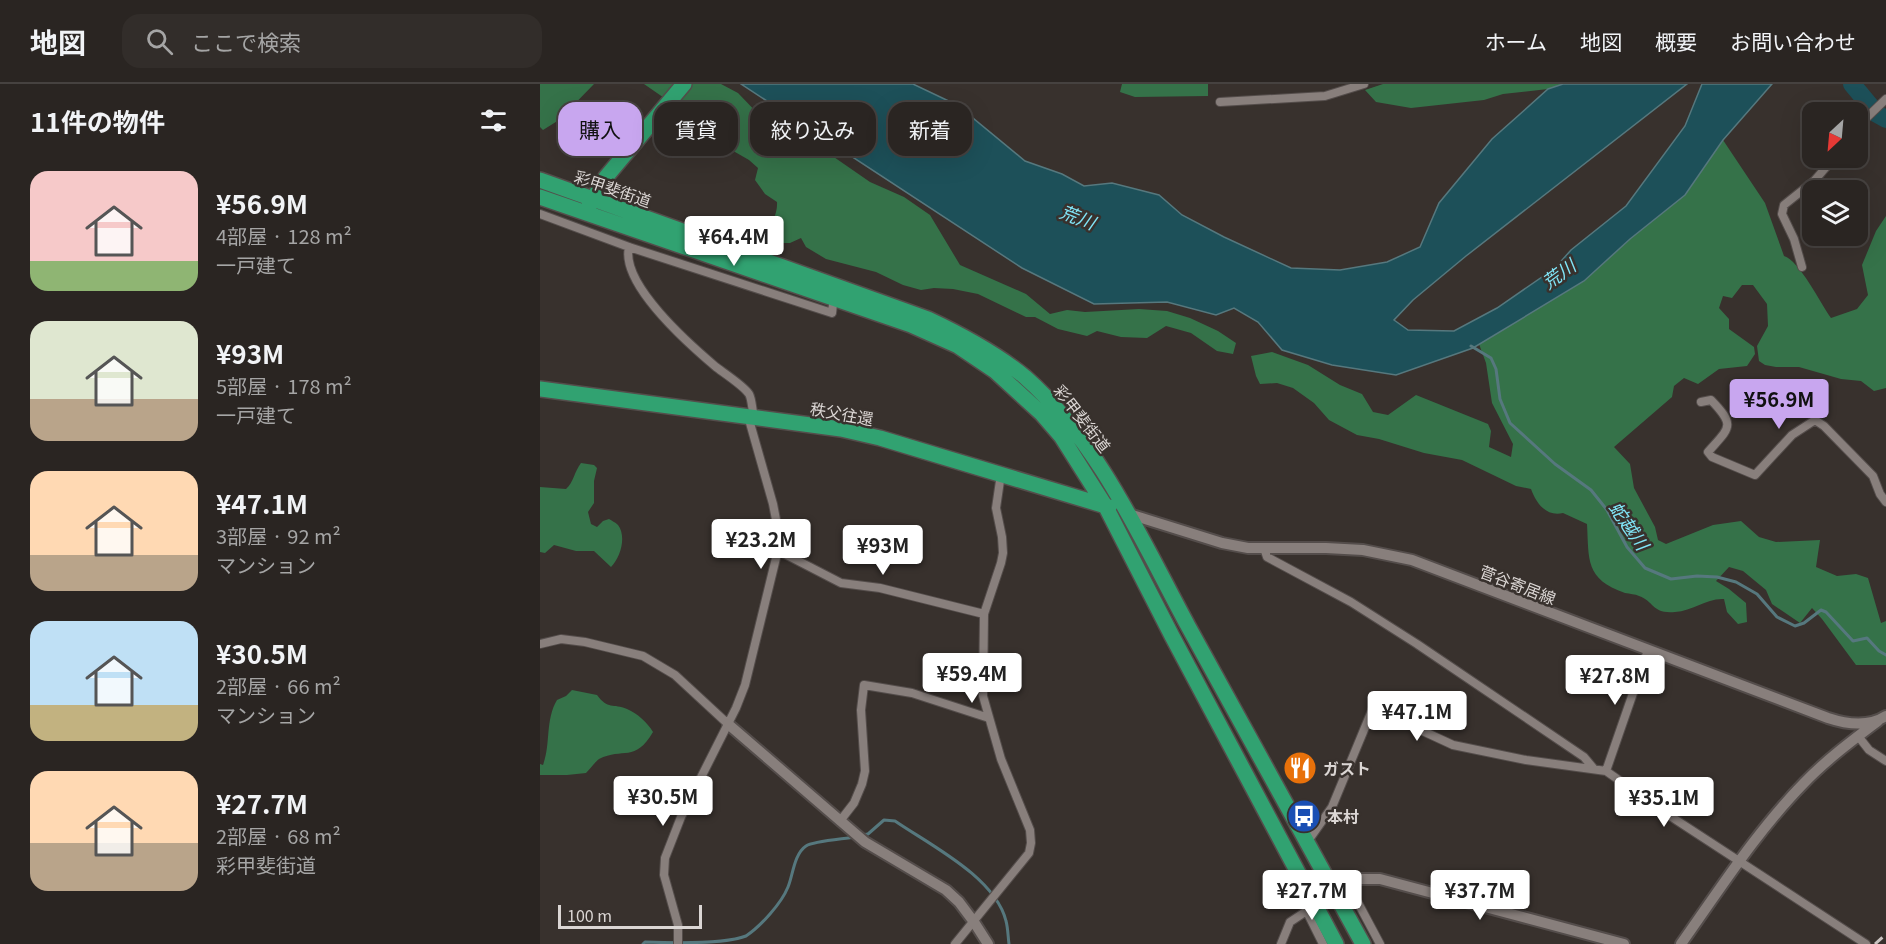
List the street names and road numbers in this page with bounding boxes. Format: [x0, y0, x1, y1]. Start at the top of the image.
street label: 彩甲斐街道 [571, 164, 655, 212]
street label: 彩甲斐街道 [1049, 379, 1117, 457]
street label: 秩父往還 [808, 396, 876, 430]
street label: 菅谷寄居線 [1476, 558, 1560, 610]

